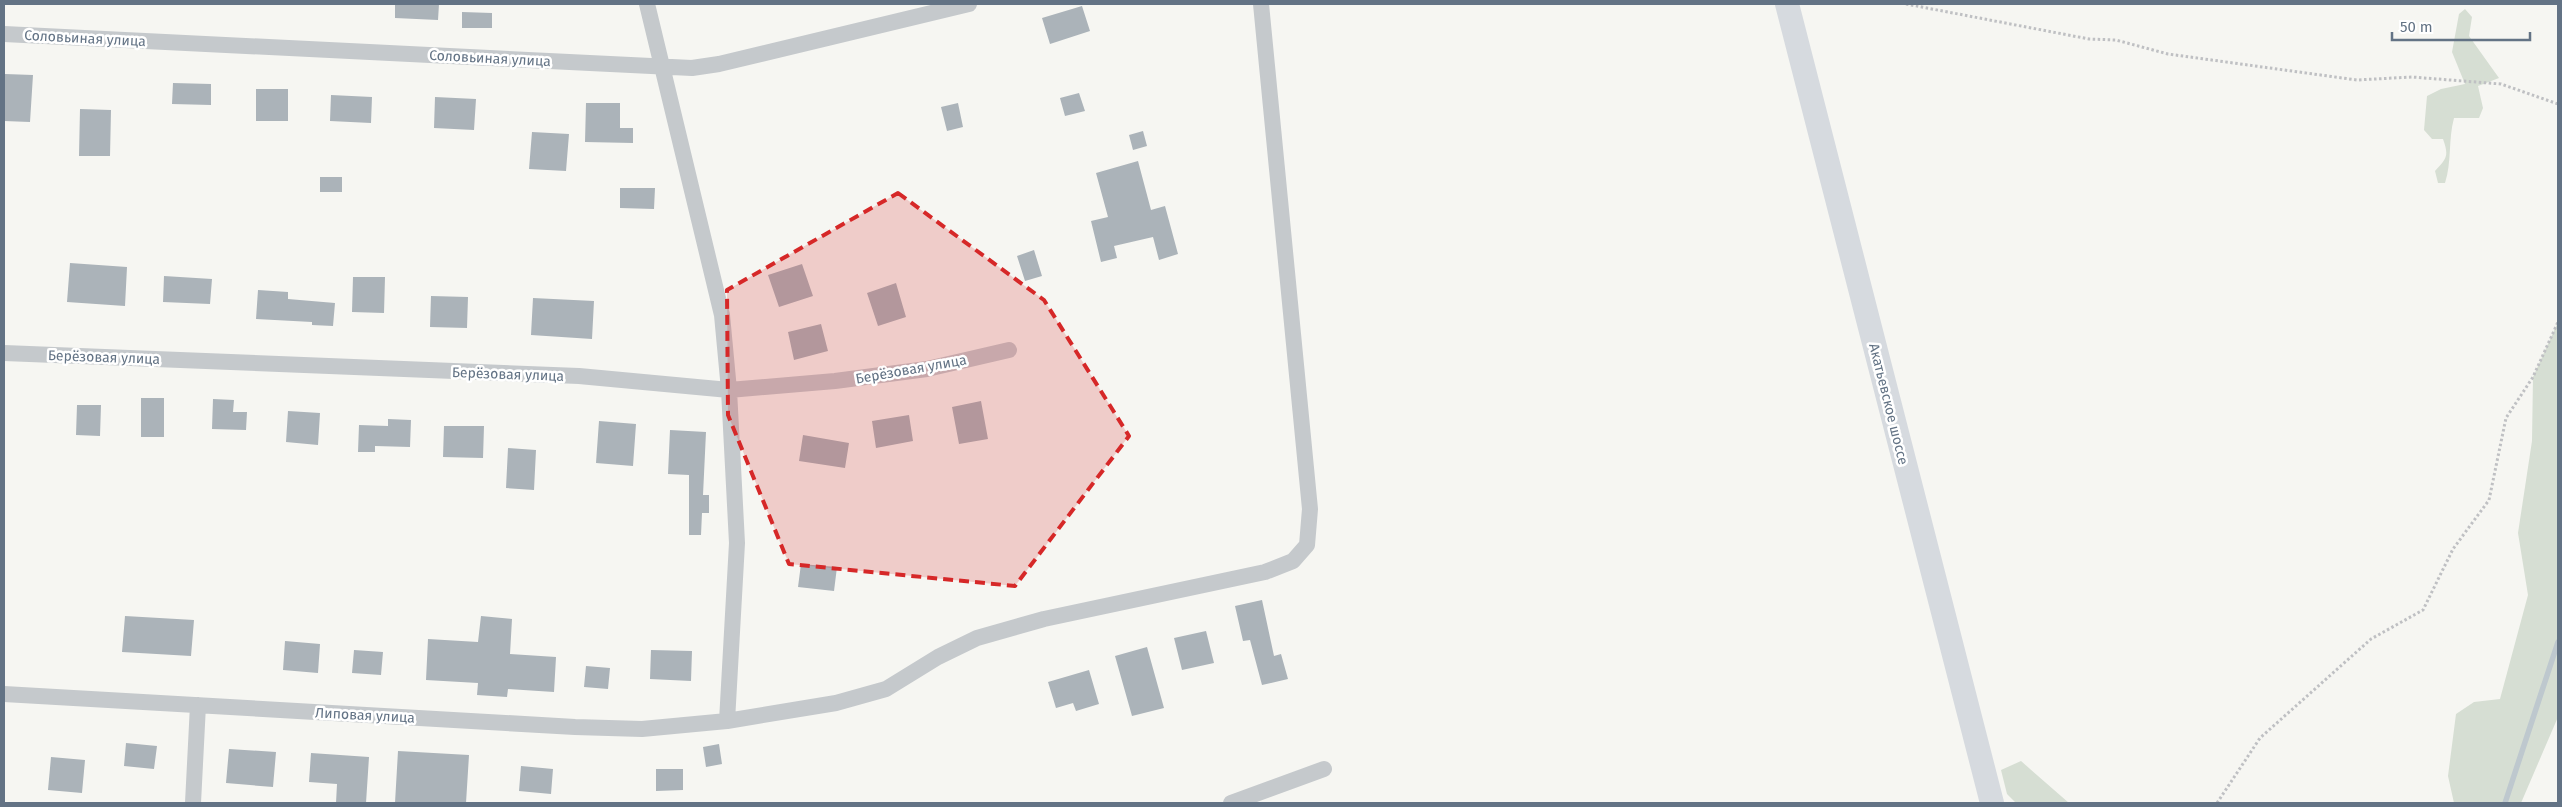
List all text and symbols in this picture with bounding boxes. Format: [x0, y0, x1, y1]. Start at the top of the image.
scale bar [2392, 10, 2530, 42]
text: 50 m [2400, 18, 2433, 36]
street label: Соловьиная улица [24, 27, 146, 50]
street label: Соловьиная улица [429, 47, 551, 70]
street label: Акатьевское шоссе [1865, 342, 1912, 467]
street label: Берёзовая улица [48, 347, 160, 368]
street label: Берёзовая улица [854, 351, 968, 388]
street label: Берёзовая улица [452, 364, 564, 385]
street label: Липовая улица [315, 704, 415, 727]

